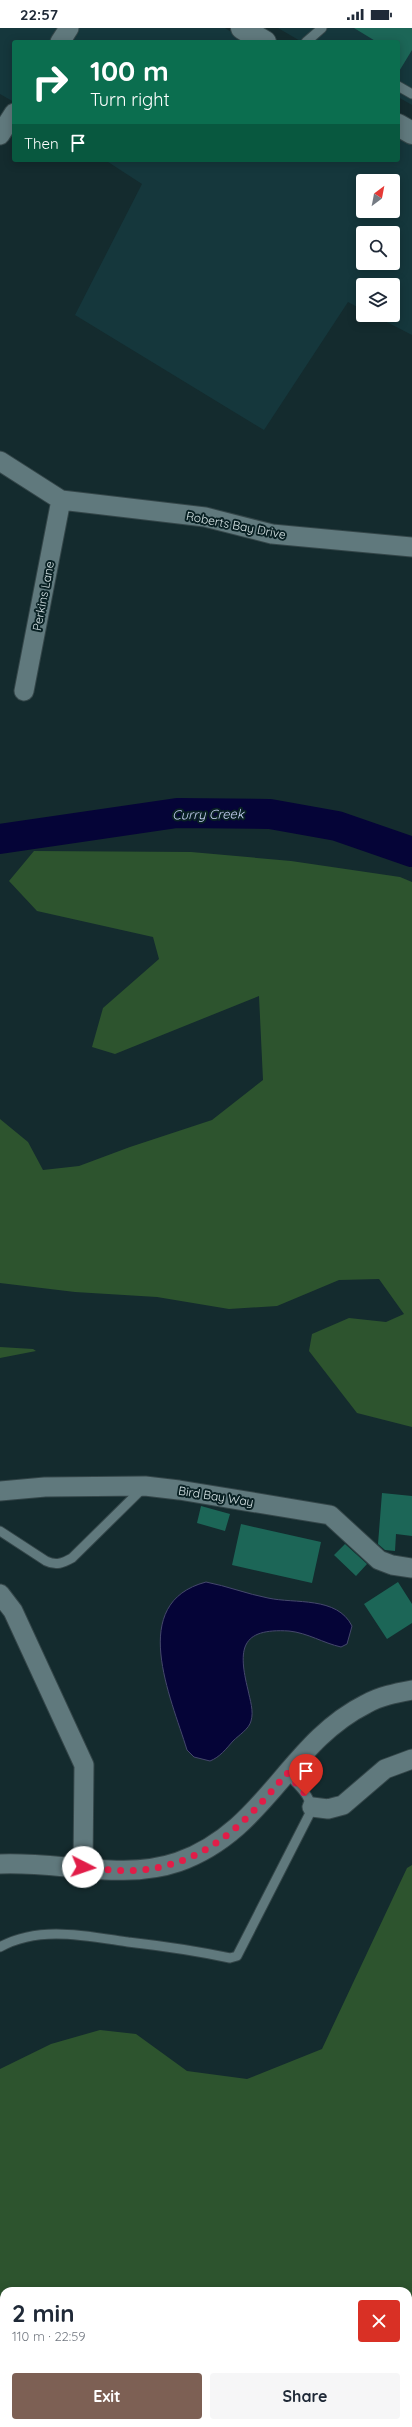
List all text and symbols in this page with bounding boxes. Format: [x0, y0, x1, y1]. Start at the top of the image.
text: 22:57 [20, 5, 58, 24]
text: 100 m [90, 53, 169, 88]
icon: right [24, 56, 76, 108]
text: Turn right [90, 88, 170, 111]
icon: arrive [67, 132, 89, 154]
text: Then [24, 134, 59, 153]
north arrow [356, 174, 400, 218]
map controls [356, 174, 400, 322]
button: search [356, 226, 400, 270]
button: layers [356, 278, 400, 322]
street label: Roberts Bay Drive [185, 508, 287, 542]
street label: Perkins Lane [29, 560, 57, 632]
water label: Curry Creek [172, 805, 245, 823]
street label: Bird Bay Way [177, 1483, 255, 1509]
pin [289, 1754, 323, 1795]
icon: arrive [295, 1760, 317, 1782]
position arrow [62, 1846, 104, 1888]
text: 2 min [12, 2298, 74, 2328]
button: close [358, 2300, 400, 2342]
text: 110 m · 22:59 [12, 2328, 86, 2344]
button: Exit [12, 2373, 202, 2419]
button: Share [210, 2373, 400, 2419]

